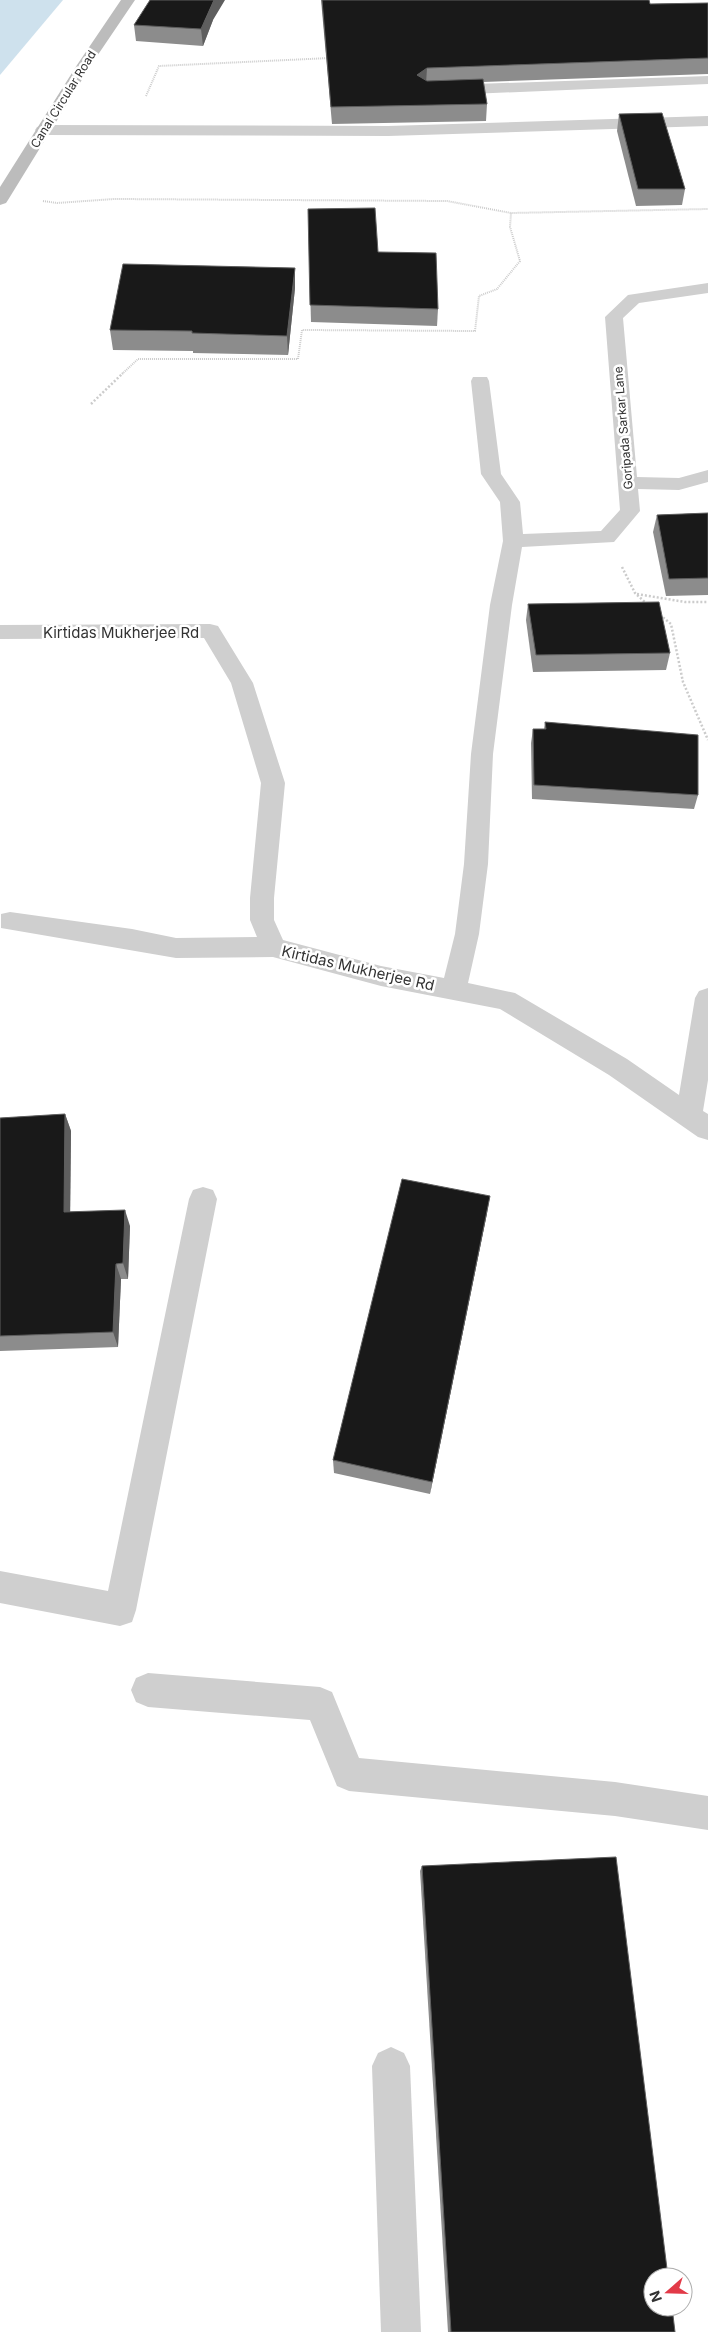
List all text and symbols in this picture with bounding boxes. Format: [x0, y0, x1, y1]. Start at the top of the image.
street label: Canal Circular Road [27, 48, 99, 150]
street label: Goripada Sarkar Lane [610, 366, 636, 490]
street label: Kirtidas Mukherjee Rd [43, 623, 199, 642]
street label: Kirtidas Mukherjee Rd [280, 941, 436, 995]
north arrow [643, 2267, 693, 2317]
text: N [646, 2289, 665, 2305]

